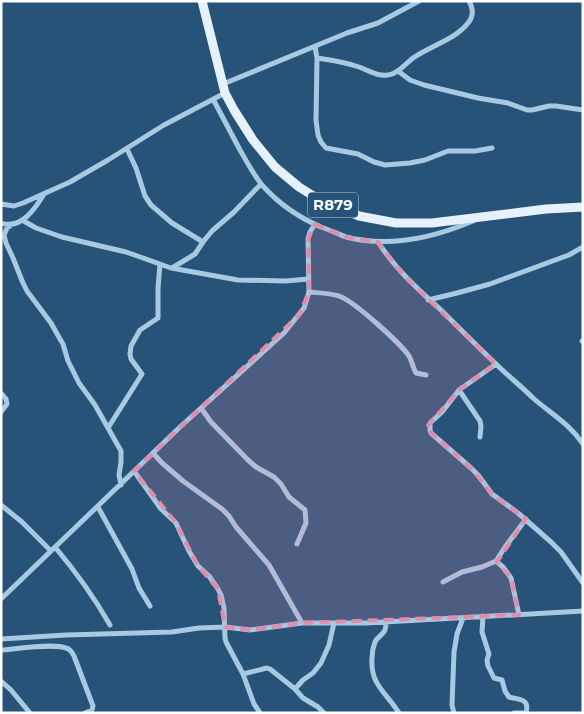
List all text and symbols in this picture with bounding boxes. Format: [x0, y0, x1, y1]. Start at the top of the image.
road number: R879 [308, 192, 358, 218]

